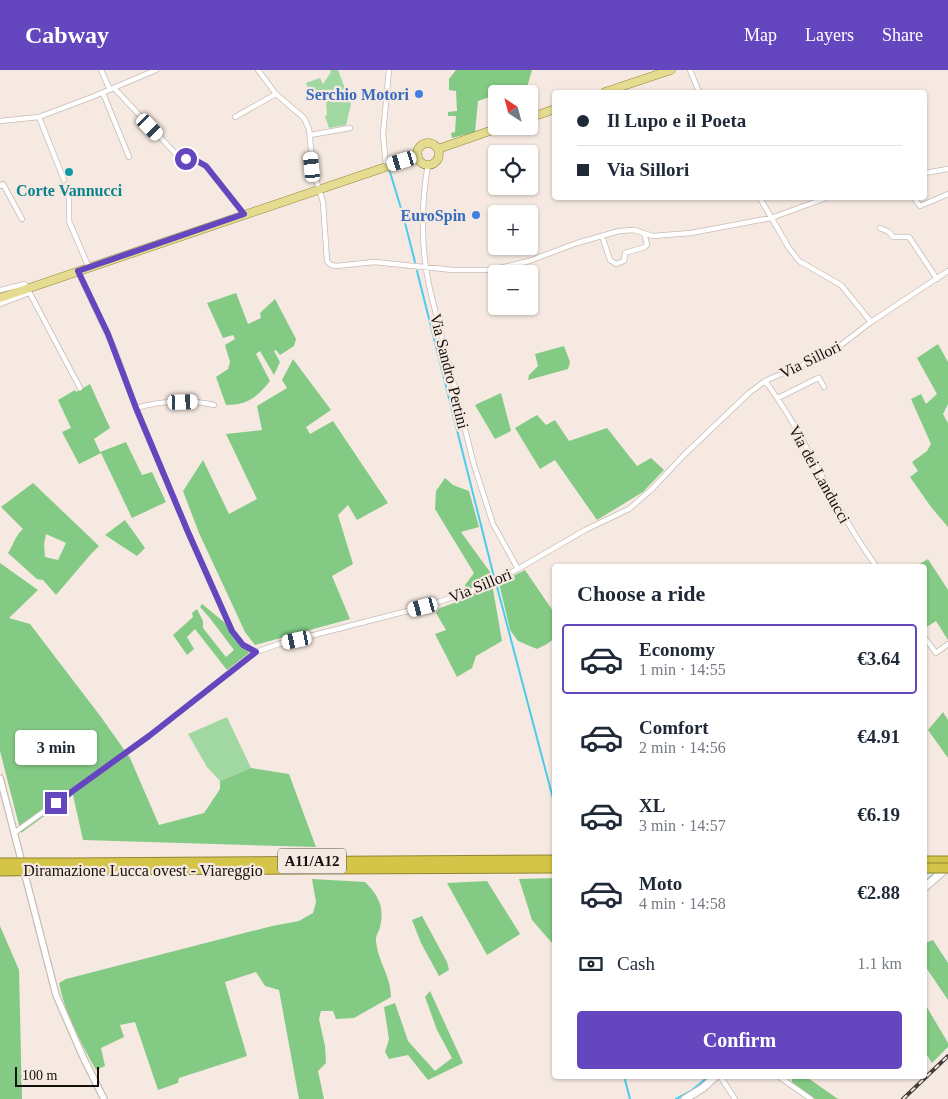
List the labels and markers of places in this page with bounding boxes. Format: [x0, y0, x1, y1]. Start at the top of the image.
place label: Serchio Motori [306, 86, 410, 103]
marker: Serchio Motori [413, 88, 425, 100]
marker: Corte Vannucci [63, 166, 75, 178]
place label: Corte Vannucci [16, 182, 123, 199]
place label: EuroSpin [400, 207, 466, 225]
marker: EuroSpin [470, 209, 482, 221]

